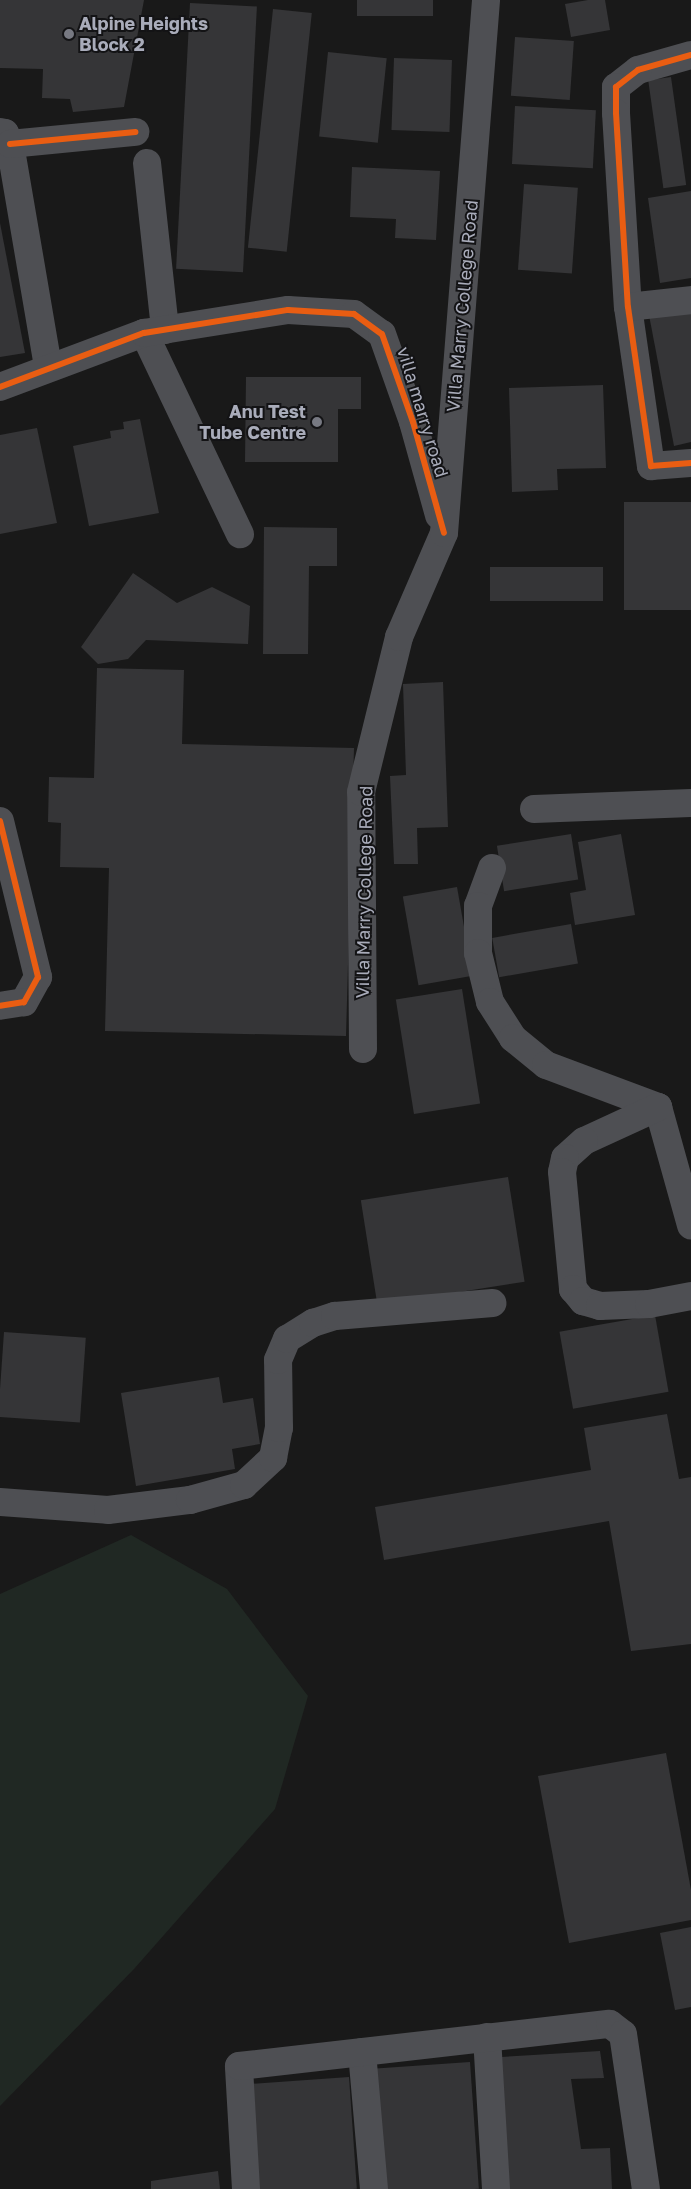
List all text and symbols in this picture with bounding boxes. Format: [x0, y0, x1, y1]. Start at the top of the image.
place label: Alpine Heights Block 2 [79, 13, 208, 56]
marker: Alpine Heights Block 2 [63, 28, 75, 40]
street label: Villa Marry College Road [442, 199, 482, 413]
street label: villa marry road [393, 344, 453, 480]
place label: Anu Test Tube Centre [199, 401, 306, 444]
marker: Anu Test Tube Centre [310, 415, 324, 429]
street label: Villa Marry College Road [351, 785, 377, 999]

